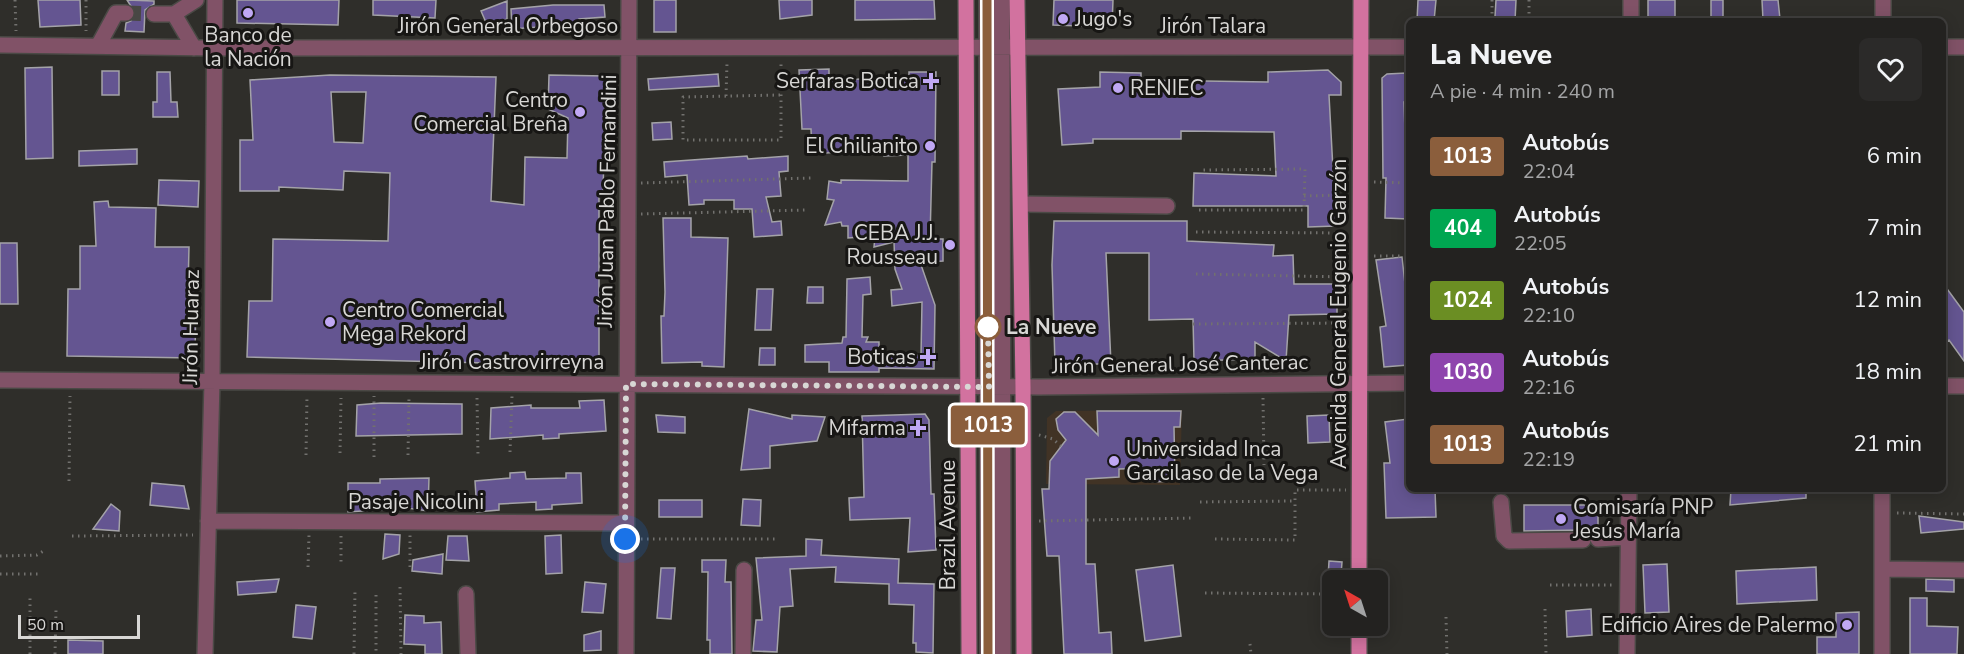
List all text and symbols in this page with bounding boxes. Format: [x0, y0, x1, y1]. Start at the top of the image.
place label: Jugo's [1074, 5, 1132, 33]
marker: Banco de la Nación [241, 6, 255, 20]
street label: Jirón General Orbegoso [397, 12, 618, 40]
marker: Jugo's [1056, 12, 1070, 26]
street label: Jirón Talara [1159, 12, 1266, 40]
place label: Banco de la Nación [204, 21, 292, 73]
text: La Nueve [1430, 36, 1552, 74]
button: heart [1859, 38, 1922, 101]
place label: Serfaras Botica [776, 67, 919, 95]
street label: Jirón Juan Pablo Fernandini [591, 74, 623, 329]
marker: Serfaras Botica [924, 74, 938, 88]
place label: RENIEC [1130, 74, 1204, 102]
text: A pie · 4 min · 240 m [1430, 78, 1615, 105]
marker: RENIEC [1111, 81, 1125, 95]
place label: Centro Comercial Breña [413, 86, 568, 138]
marker: Centro Comercial Breña [573, 105, 587, 119]
text: Autobús [1522, 128, 1609, 158]
place label: El Chilianito [805, 132, 918, 160]
marker: El Chilianito [923, 139, 937, 153]
text: 6 min [1867, 141, 1922, 171]
text: 1013 [1442, 142, 1492, 170]
text: 22:04 [1522, 158, 1575, 185]
street label: Avenida General Eugenio Garzón [1325, 159, 1353, 469]
text: Autobús [1514, 200, 1601, 230]
text: 7 min [1867, 213, 1922, 243]
text: 404 [1444, 214, 1482, 242]
place label: CEBA J.J. Rousseau [846, 219, 938, 271]
text: 22:05 [1514, 230, 1567, 257]
marker: CEBA J.J. Rousseau [943, 238, 957, 252]
street label: Jirón Huaraz [176, 269, 206, 386]
text: Autobús [1522, 272, 1609, 302]
text: 12 min [1854, 285, 1922, 315]
text: 1024 [1442, 286, 1492, 314]
place label: Centro Comercial Mega Rekord [342, 296, 505, 348]
text: 22:10 [1522, 302, 1575, 329]
place label: La Nueve [1006, 313, 1096, 341]
marker: La Nueve [975, 314, 1001, 340]
marker: Centro Comercial Mega Rekord [323, 315, 337, 329]
place label: Boticas [847, 343, 916, 371]
text: Autobús [1522, 344, 1609, 374]
street label: Jirón Castrovirreyna [419, 348, 604, 376]
street label: Jirón General José Canterac [1051, 348, 1309, 380]
marker: Boticas [921, 350, 935, 364]
text: 18 min [1854, 357, 1922, 387]
text: 1030 [1442, 358, 1492, 386]
text: 22:16 [1522, 374, 1575, 401]
line badge: 1013 [946, 406, 1030, 444]
text: 1013 [963, 411, 1013, 439]
place label: Mifarma [829, 414, 906, 442]
text: Autobús [1522, 416, 1609, 446]
marker: Mifarma [911, 421, 925, 435]
text: 21 min [1854, 429, 1922, 459]
text: 1013 [1442, 430, 1492, 458]
place label: Universidad Inca Garcilaso de la Vega [1126, 435, 1318, 487]
text: 22:19 [1522, 446, 1575, 473]
marker: Universidad Inca Garcilaso de la Vega [1107, 454, 1121, 468]
street label: Brazil Avenue [934, 460, 962, 590]
street label: Pasaje Nicolini [348, 488, 484, 516]
place label: Comisaría PNP Jesús María [1572, 493, 1713, 545]
marker: Comisaría PNP Jesús María [1554, 512, 1568, 526]
your location [610, 524, 640, 554]
north arrow [1322, 570, 1388, 636]
map controls [1322, 570, 1388, 636]
place label: Edificio Aires de Palermo [1601, 611, 1835, 639]
scale bar [18, 612, 140, 640]
text: 50 m [27, 614, 64, 636]
marker: Edificio Aires de Palermo [1840, 618, 1854, 632]

